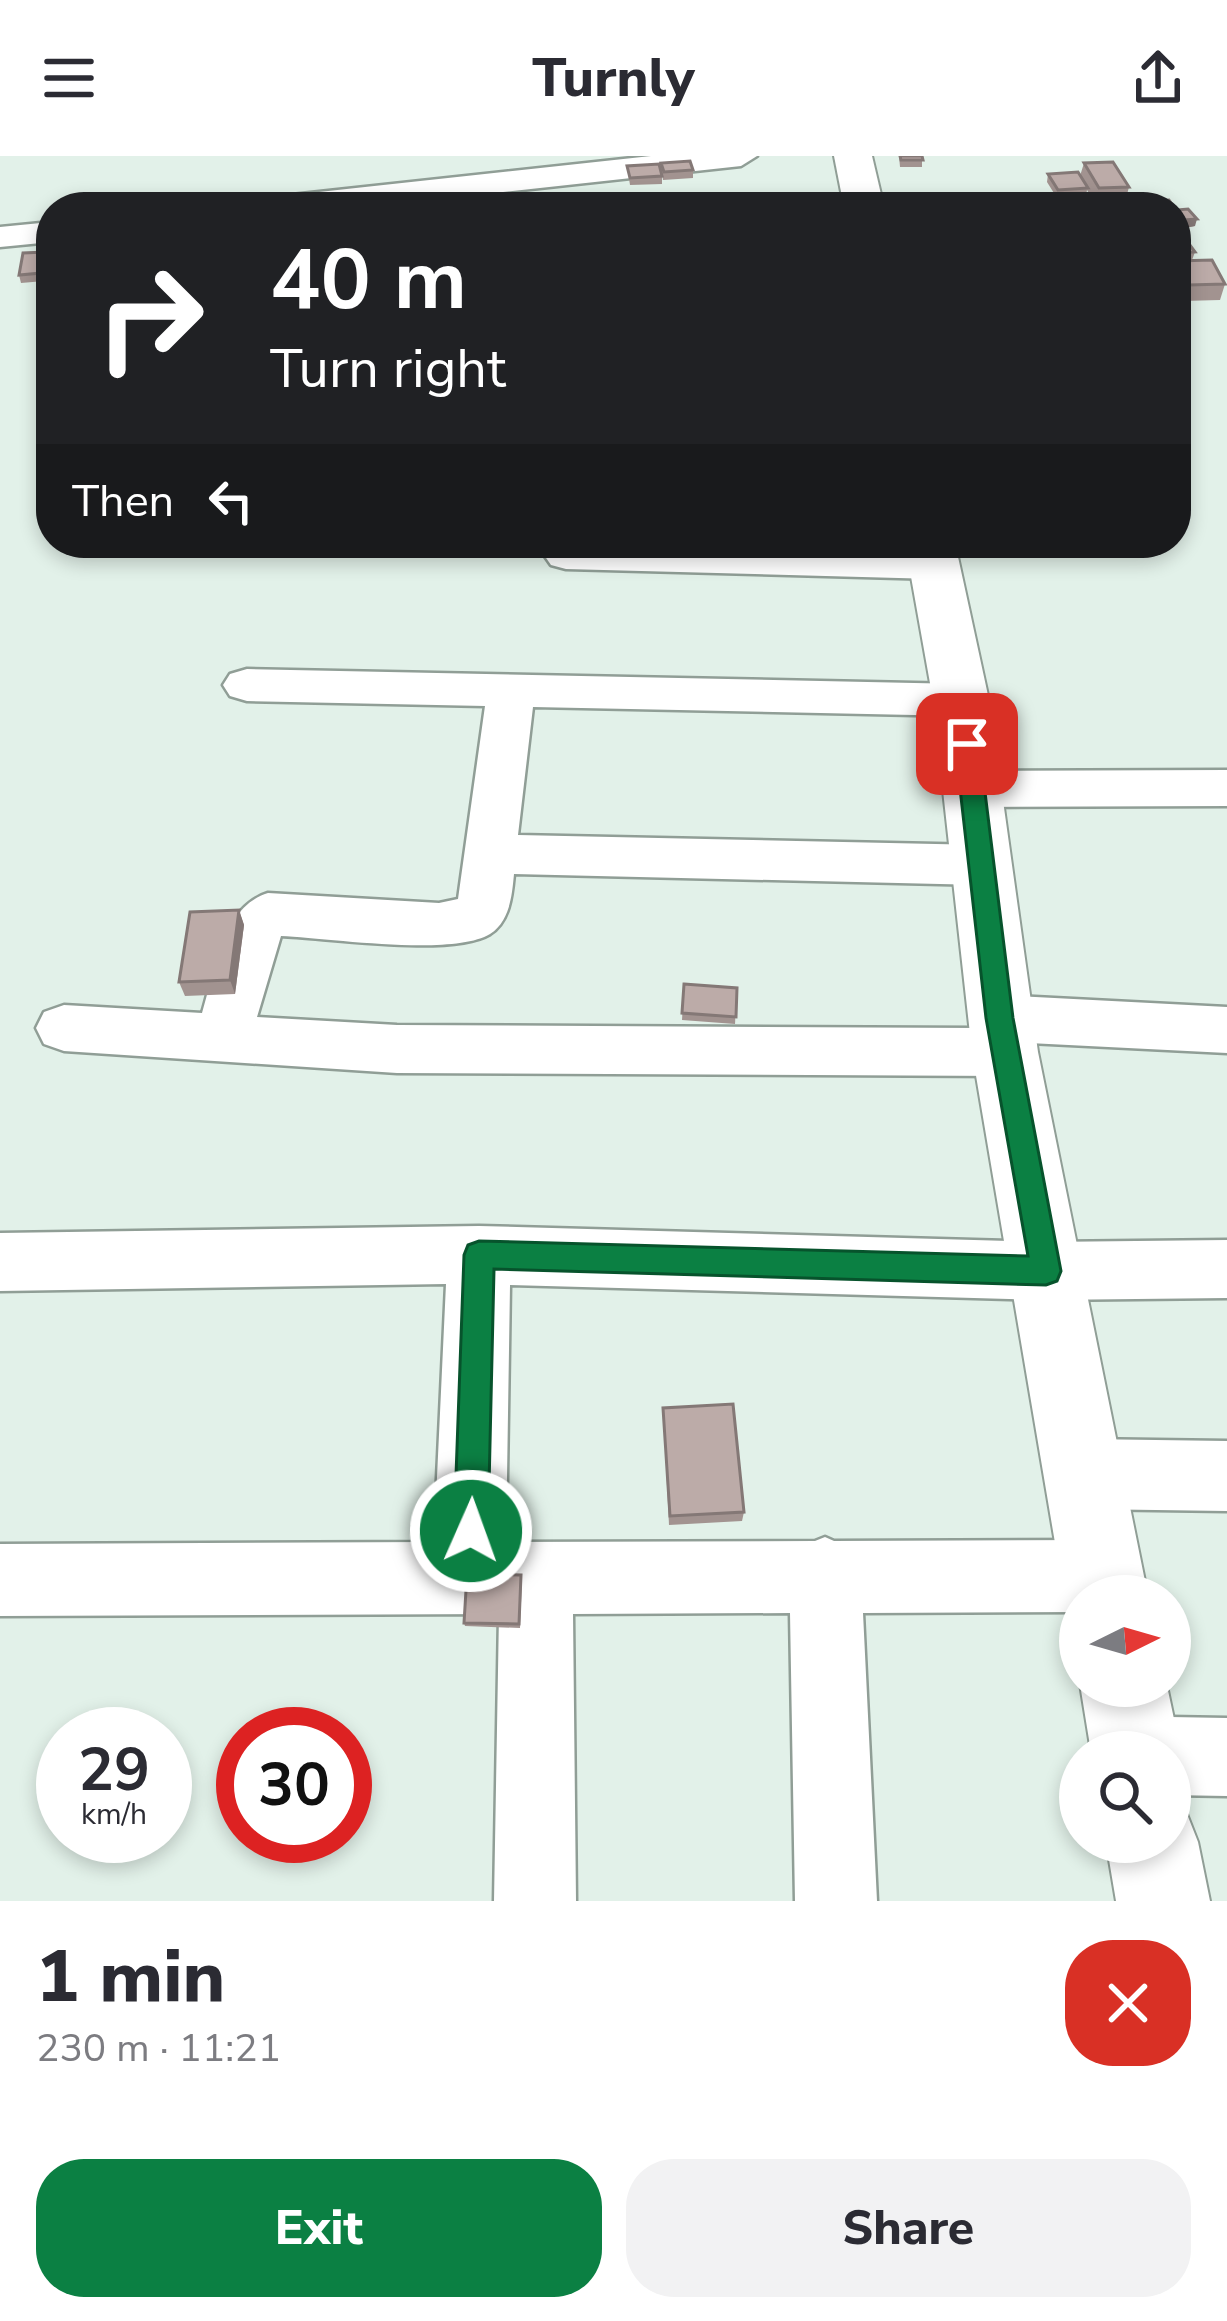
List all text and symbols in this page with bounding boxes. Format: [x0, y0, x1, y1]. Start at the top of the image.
text: Turnly [532, 41, 695, 115]
icon: menu [36, 45, 102, 111]
icon: share [1125, 45, 1191, 111]
text: 40 m [270, 223, 467, 338]
icon: right [72, 240, 228, 396]
text: Turn right [270, 332, 506, 406]
icon: left [198, 468, 264, 534]
text: Then [72, 471, 174, 532]
pin [916, 693, 1018, 795]
icon: arrive [934, 711, 1000, 777]
position arrow [408, 1468, 534, 1594]
north arrow [1059, 1575, 1191, 1707]
map controls [1059, 1575, 1191, 1863]
speed limit sign: 30 [216, 1707, 372, 1863]
text: 29 [78, 1729, 150, 1811]
button: search [1059, 1731, 1191, 1863]
text: km/h [81, 1794, 147, 1835]
text: 1 min [36, 1928, 225, 2026]
button: close [1065, 1940, 1191, 2066]
text: 230 m · 11:21 [36, 2022, 281, 2075]
button: Exit [36, 2159, 602, 2297]
button: Share [626, 2159, 1191, 2297]

